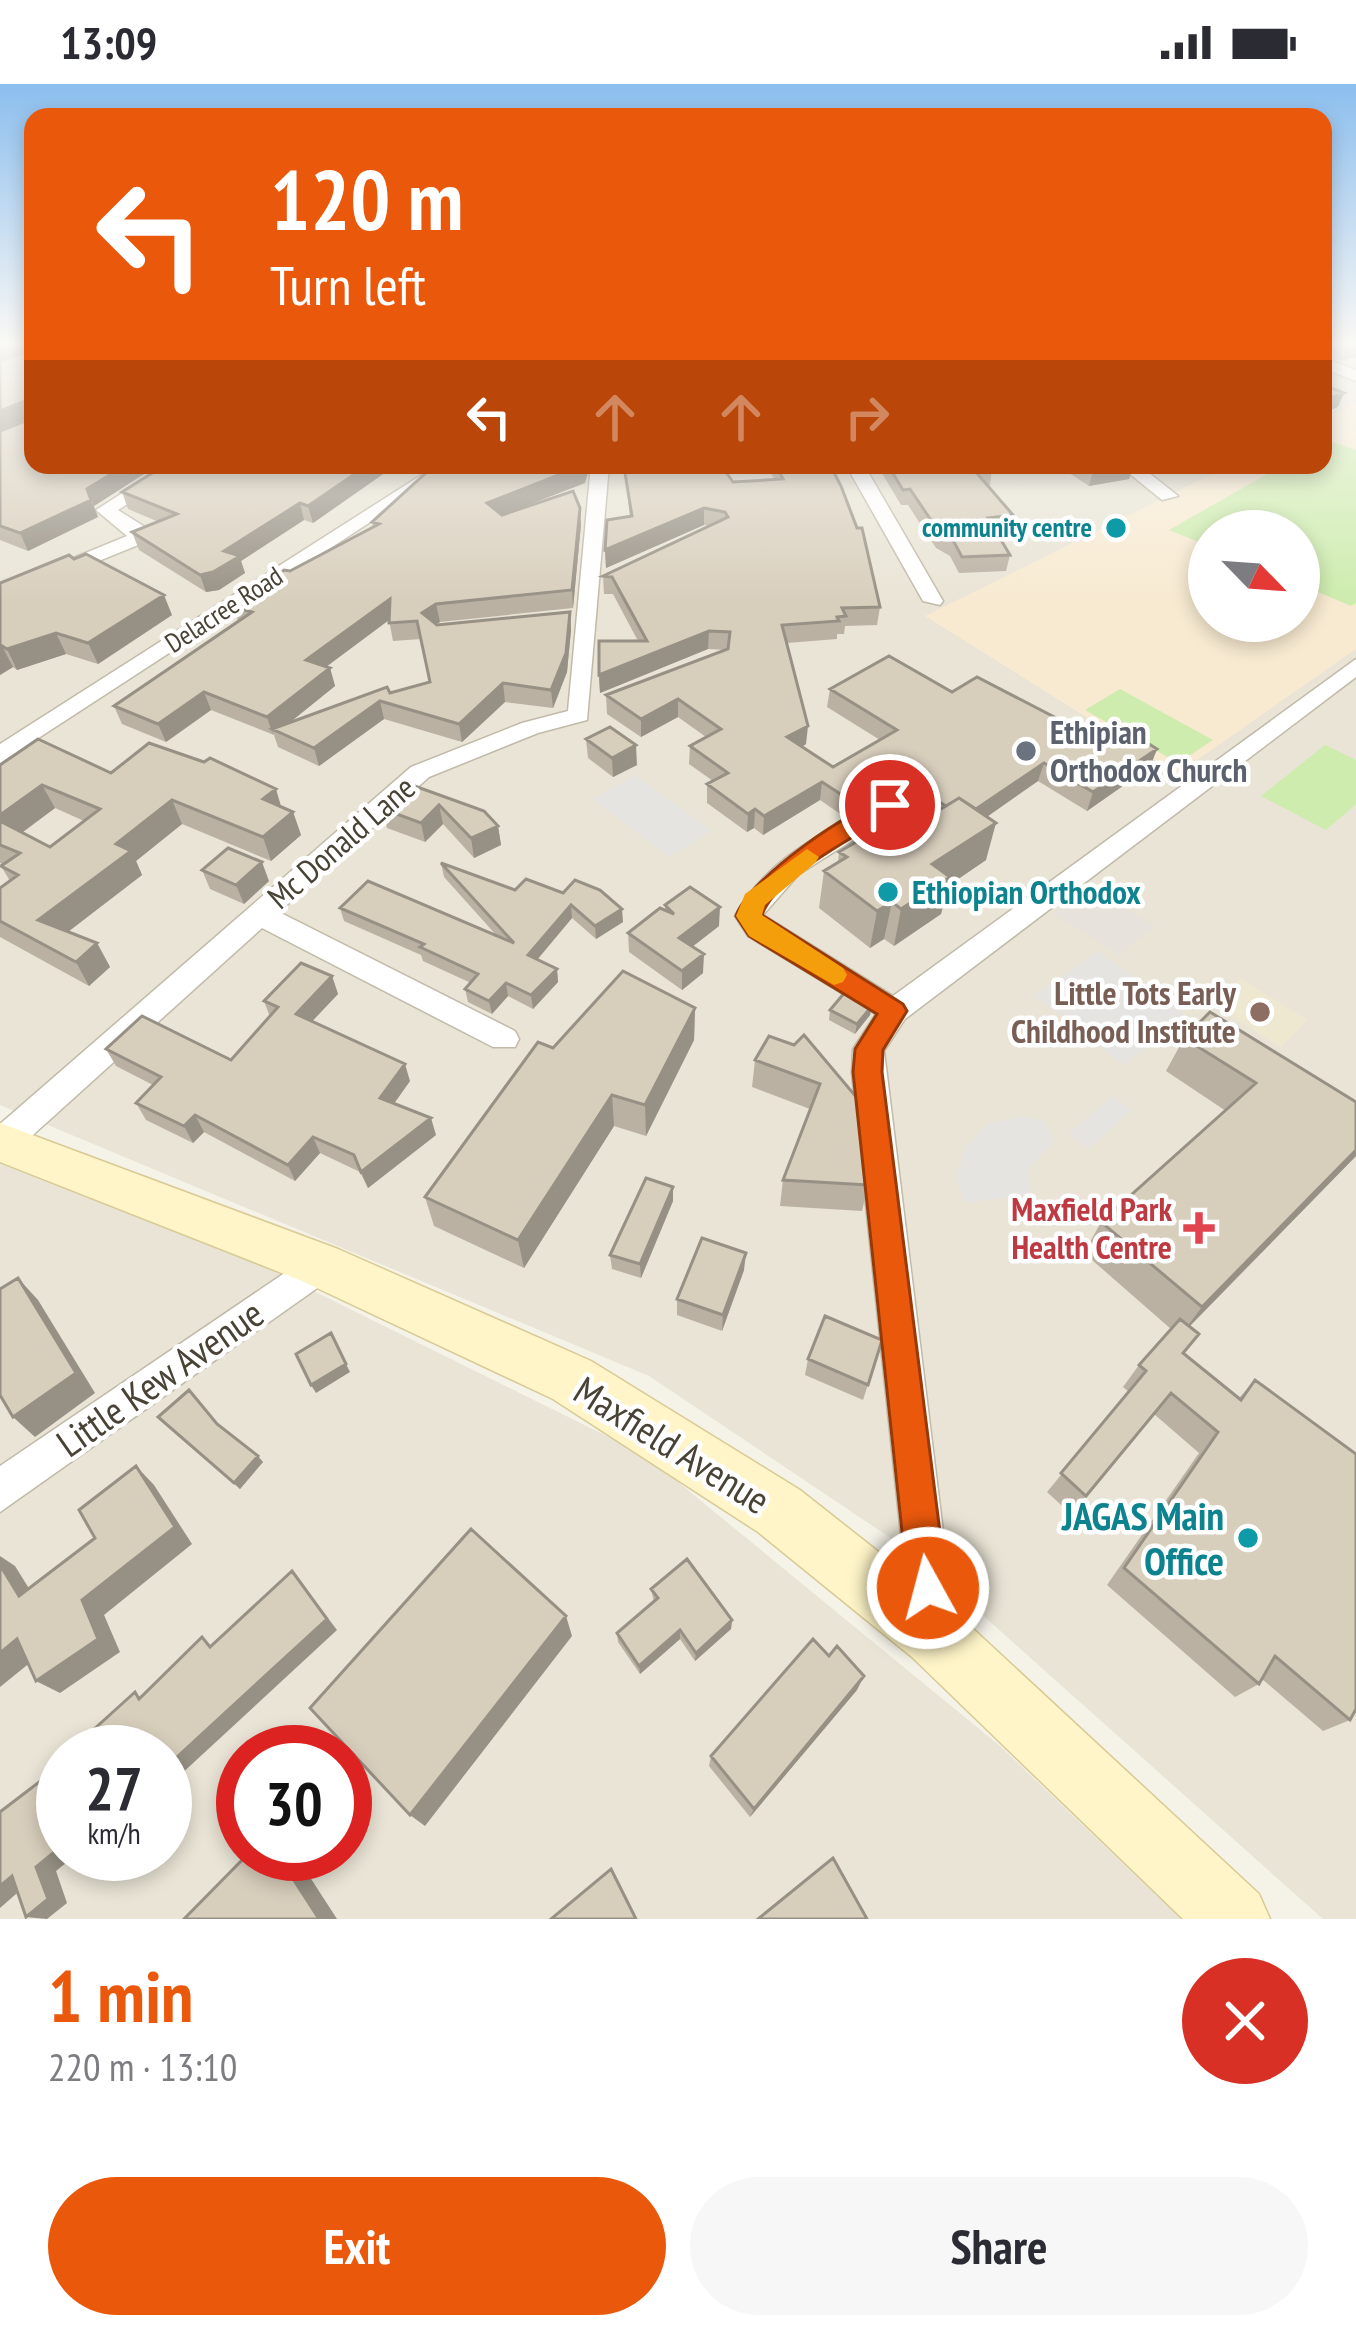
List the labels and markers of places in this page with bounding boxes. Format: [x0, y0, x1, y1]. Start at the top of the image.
place label: community centre [922, 510, 1092, 544]
marker: community centre [1103, 515, 1129, 541]
place label: Ethipian Orthodox Church [1050, 710, 1247, 791]
marker: Ethipian Orthodox Church [1013, 738, 1039, 764]
pin [839, 754, 941, 856]
place label: Ethiopian Orthodox [912, 870, 1141, 913]
marker: Ethiopian Orthodox [875, 879, 901, 905]
place label: Little Tots Early Childhood Institute [1011, 971, 1237, 1052]
marker: Little Tots Early Childhood Institute [1247, 999, 1273, 1025]
place label: Maxfield Park Health Centre [1011, 1187, 1172, 1268]
marker: Maxfield Park Health Centre [1183, 1212, 1215, 1244]
place label: JAGAS Main Office [1061, 1490, 1224, 1586]
marker: JAGAS Main Office [1235, 1525, 1261, 1551]

